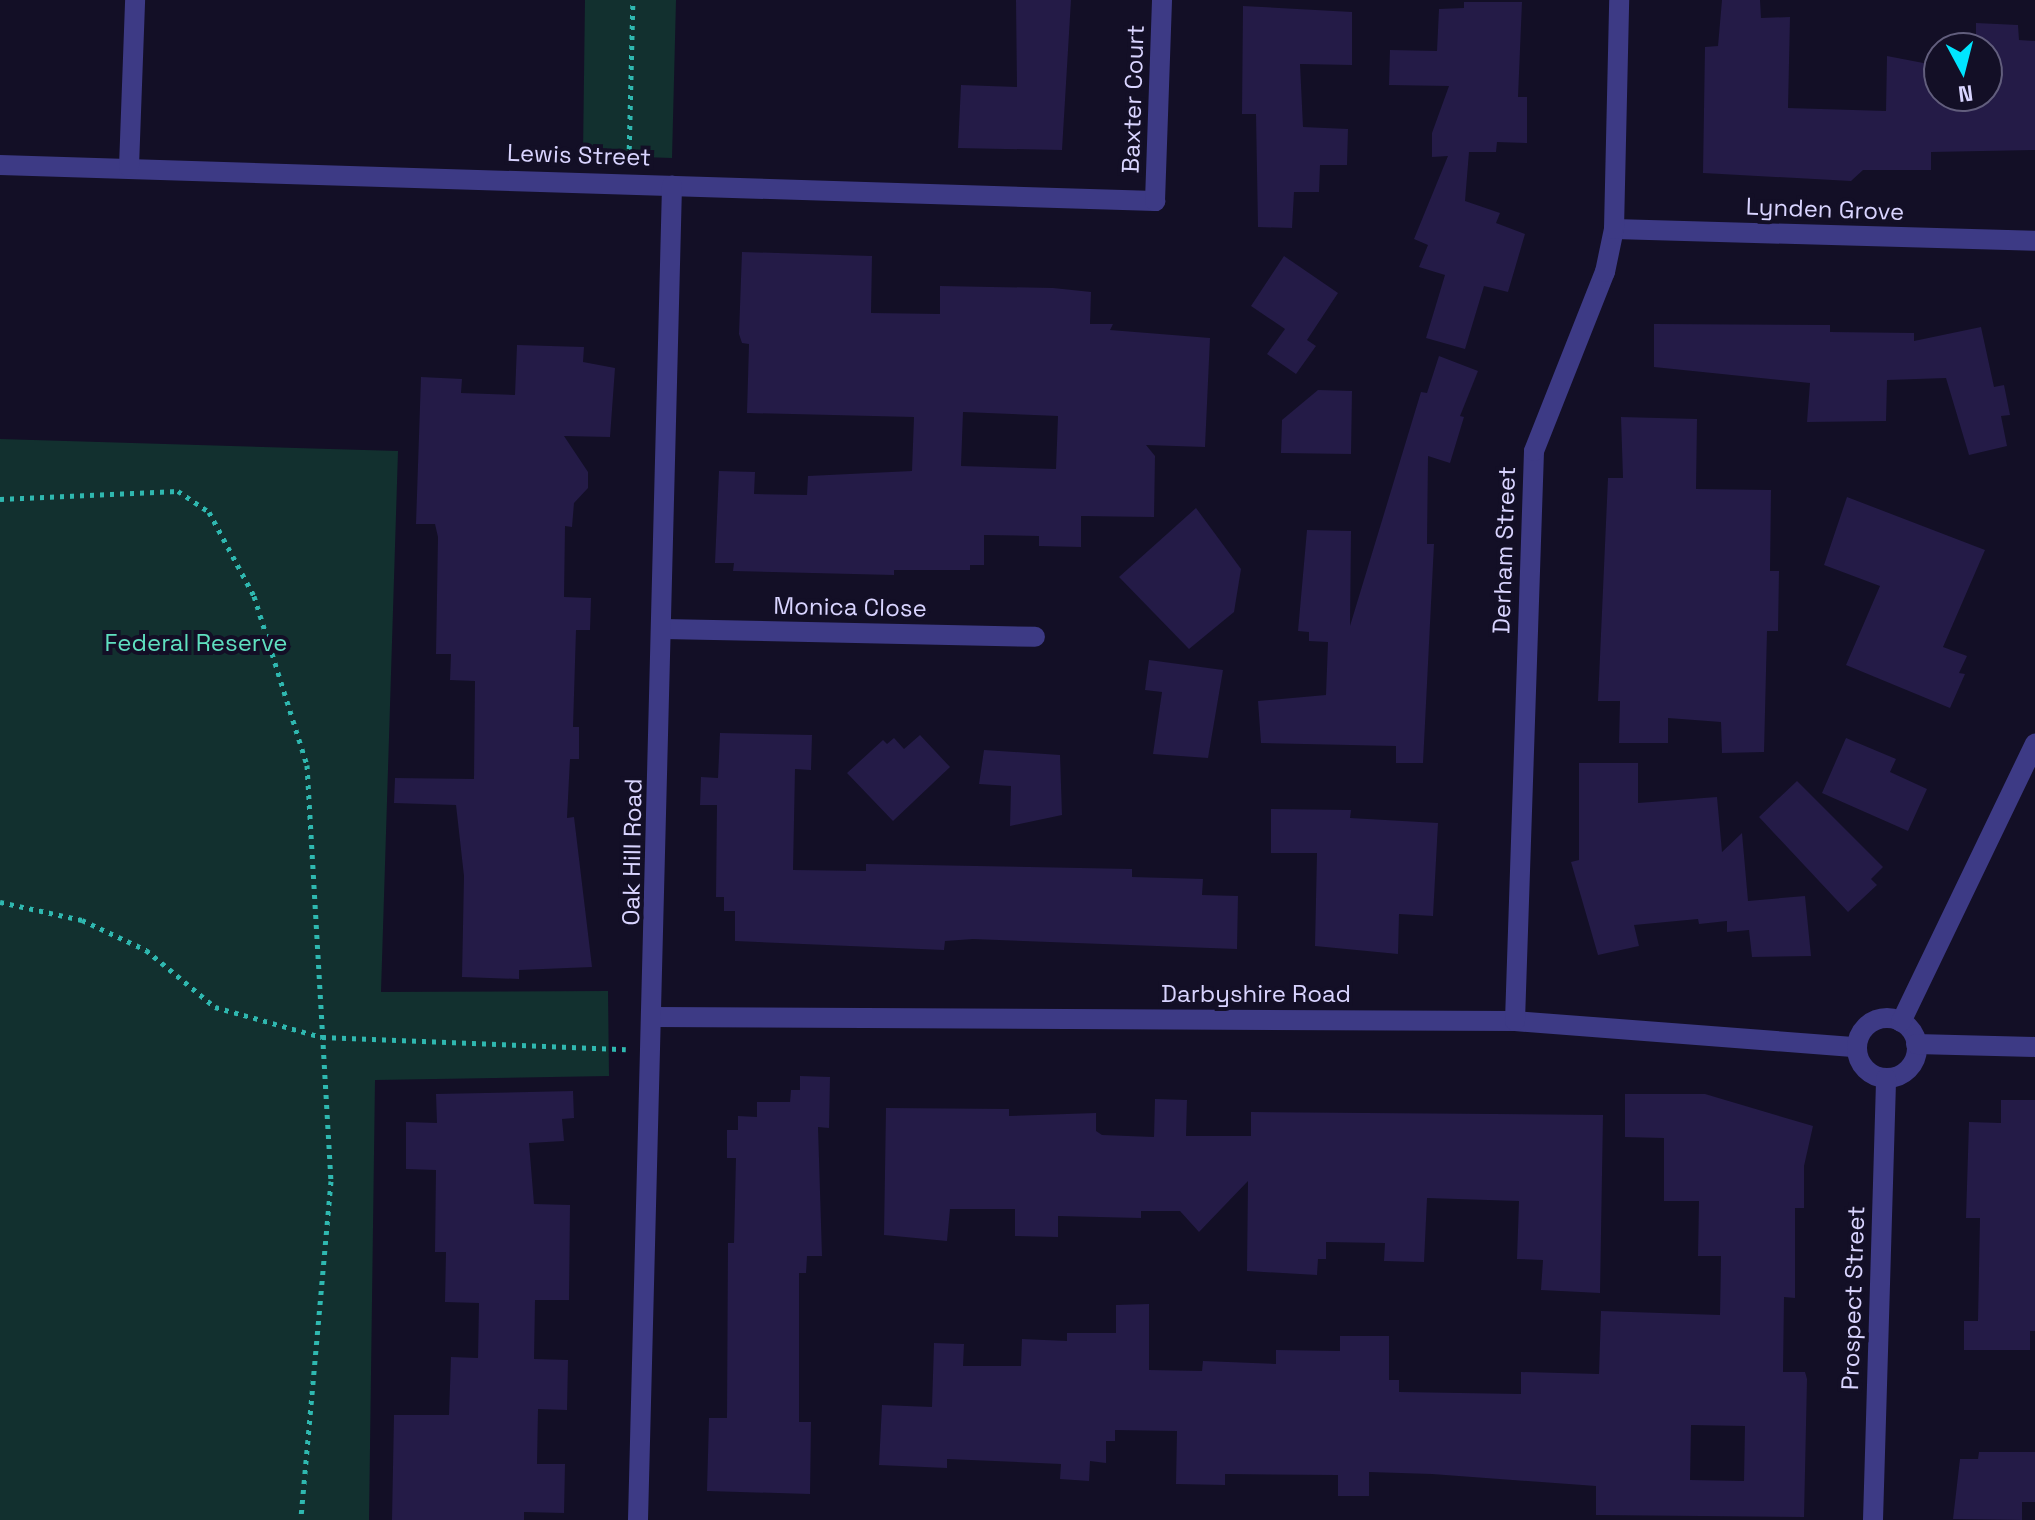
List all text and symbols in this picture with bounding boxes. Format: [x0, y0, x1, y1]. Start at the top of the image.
street label: Baxter Court [1116, 24, 1150, 174]
north arrow [1923, 32, 2003, 112]
text: N [1957, 79, 1975, 109]
street label: Lewis Street [506, 138, 652, 172]
street label: Lynden Grove [1745, 192, 1905, 226]
street label: Derham Street [1487, 466, 1521, 634]
street label: Monica Close [773, 591, 927, 623]
park label: Federal Reserve [104, 629, 288, 657]
street label: Oak Hill Road [616, 778, 648, 926]
street label: Darbyshire Road [1161, 980, 1351, 1008]
street label: Prospect Street [1835, 1205, 1871, 1391]

